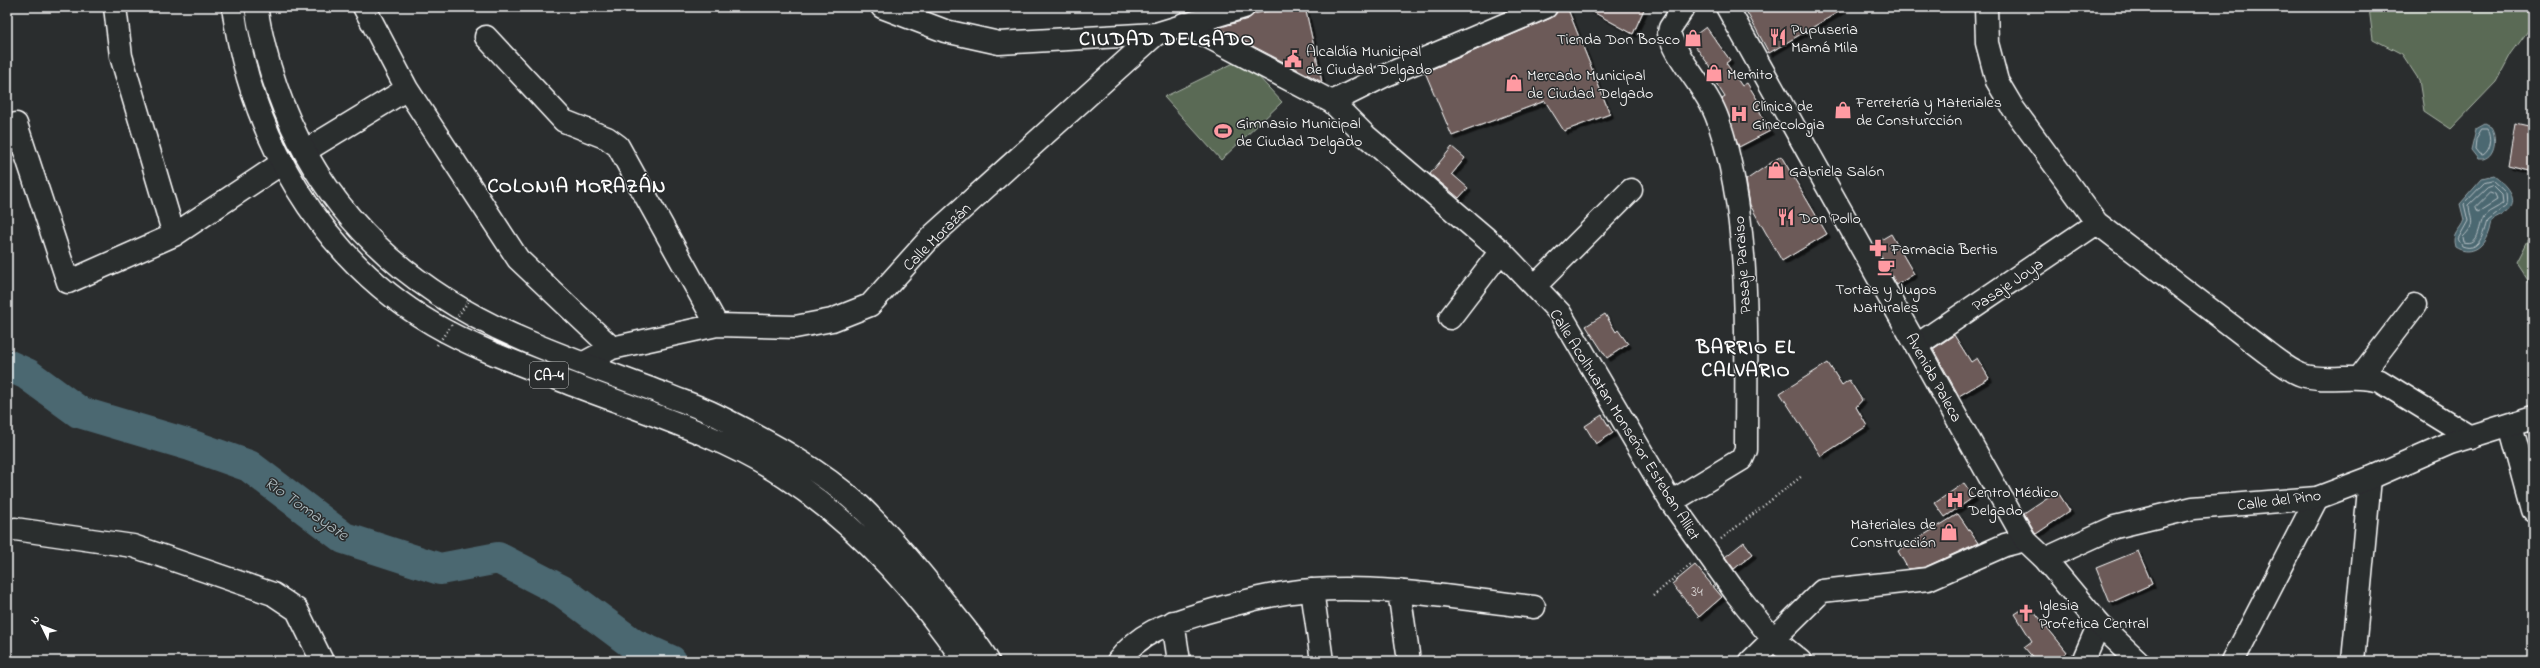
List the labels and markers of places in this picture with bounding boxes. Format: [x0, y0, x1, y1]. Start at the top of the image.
place label: Pupuseria Mamá Mila [1791, 18, 1858, 60]
restaurant icon: Pupuseria Mamá Mila [1768, 27, 1788, 47]
place label: Tienda Don Bosco [1557, 28, 1680, 52]
shop icon: Tienda Don Bosco [1683, 28, 1703, 48]
place label: Alcaldía Municipal de Ciudad Delgado [1306, 40, 1432, 82]
public building icon: Alcaldía Municipal de Ciudad Delgado [1283, 49, 1303, 69]
shop icon: Memito [1704, 63, 1724, 83]
place label: Memito [1727, 63, 1773, 87]
place label: Mercado Municipal de Ciudad Delgado [1527, 64, 1653, 106]
shop icon: Mercado Municipal de Ciudad Delgado [1504, 73, 1524, 93]
place label: Ferretería y Materiales de Consturcción [1855, 91, 2002, 133]
place label: Clínica de Ginecologia [1752, 95, 1825, 137]
shop icon: Ferretería y Materiales de Consturcción [1833, 100, 1853, 120]
hospital icon: Clínica de Ginecologia [1729, 104, 1749, 124]
place label: Gimnasio Municipal de Ciudad Delgado [1236, 112, 1362, 154]
sports icon: Gimnasio Municipal de Ciudad Delgado [1213, 121, 1233, 141]
shop icon: Gabriela Salón [1766, 160, 1786, 180]
place label: Gabriela Salón [1789, 160, 1884, 184]
restaurant icon: Don Pollo [1776, 207, 1796, 227]
place label: Don Pollo [1798, 207, 1861, 231]
pharmacy icon: Farmacia Bertis [1868, 238, 1888, 258]
place label: Farmacia Bertis [1890, 238, 1998, 262]
cafe icon: Tortas y Jugos Naturales [1876, 257, 1896, 277]
place label: Tortas y Jugos Naturales [1835, 278, 1937, 320]
place label: Centro Médico Delgado [1967, 481, 2059, 523]
hospital icon: Centro Médico Delgado [1945, 490, 1965, 510]
place label: Materiales de Construcción [1850, 513, 1937, 555]
shop icon: Materiales de Construcción [1939, 522, 1959, 542]
place label: Iglesia Profetica Central [2039, 594, 2149, 636]
church icon: Iglesia Profetica Central [2016, 603, 2036, 623]

